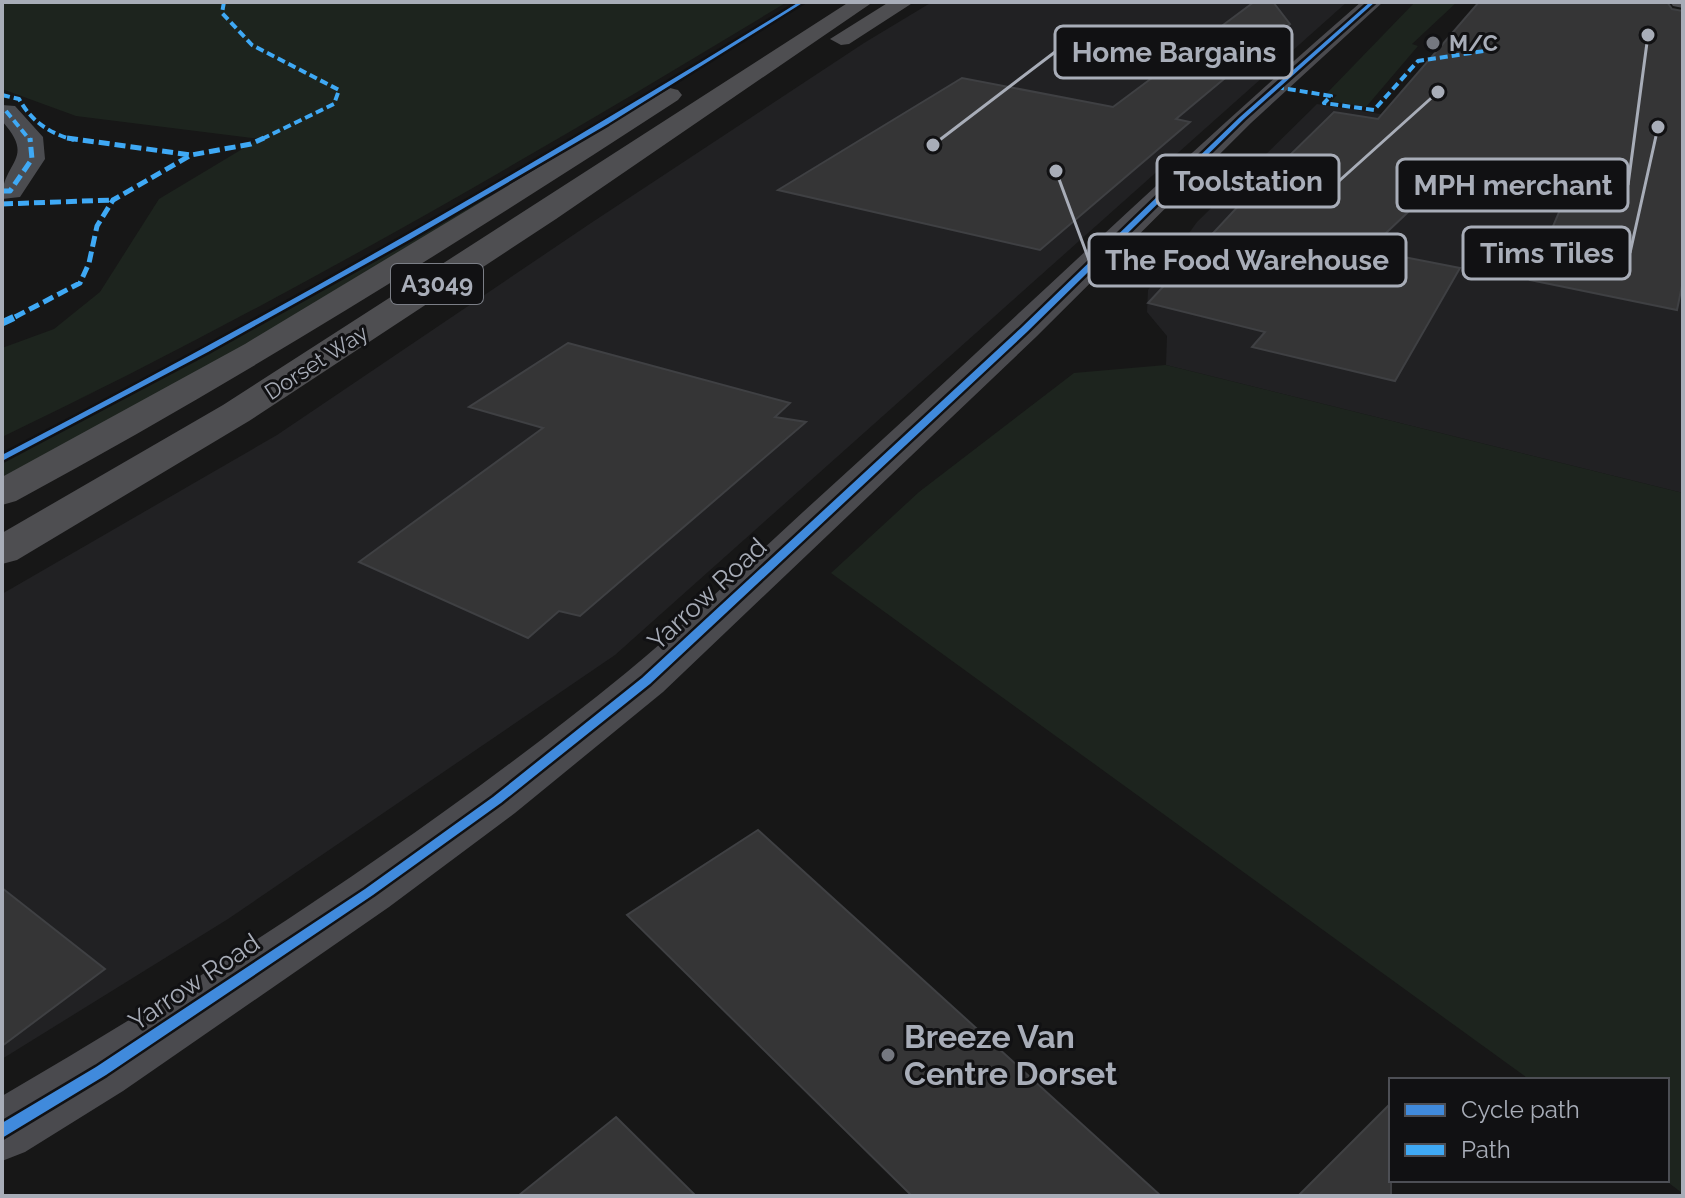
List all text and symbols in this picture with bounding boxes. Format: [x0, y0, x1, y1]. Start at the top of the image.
callout: Home Bargains [1055, 26, 1292, 78]
place label: M/C [1449, 30, 1498, 56]
marker: M/C [1424, 34, 1442, 52]
text: Home Bargains [1072, 36, 1276, 69]
callout: Toolstation [1157, 155, 1339, 207]
callout: MPH merchant [1397, 159, 1628, 211]
text: Toolstation [1173, 165, 1323, 198]
text: MPH merchant [1413, 169, 1613, 202]
callout: Tims Tiles [1463, 227, 1630, 279]
callout: The Food Warehouse [1089, 234, 1406, 286]
text: Tims Tiles [1480, 237, 1614, 270]
text: The Food Warehouse [1105, 244, 1389, 277]
road number: A3049 [391, 264, 483, 304]
street label: Dorset Way [260, 319, 372, 405]
street label: Yarrow Road [642, 532, 772, 656]
street label: Yarrow Road [123, 927, 265, 1037]
place label: Breeze Van Centre Dorset [904, 1018, 1117, 1092]
marker: Breeze Van Centre Dorset [879, 1046, 897, 1064]
legend [1389, 1078, 1669, 1182]
text: Cycle path [1461, 1095, 1580, 1124]
text: Path [1461, 1135, 1511, 1164]

